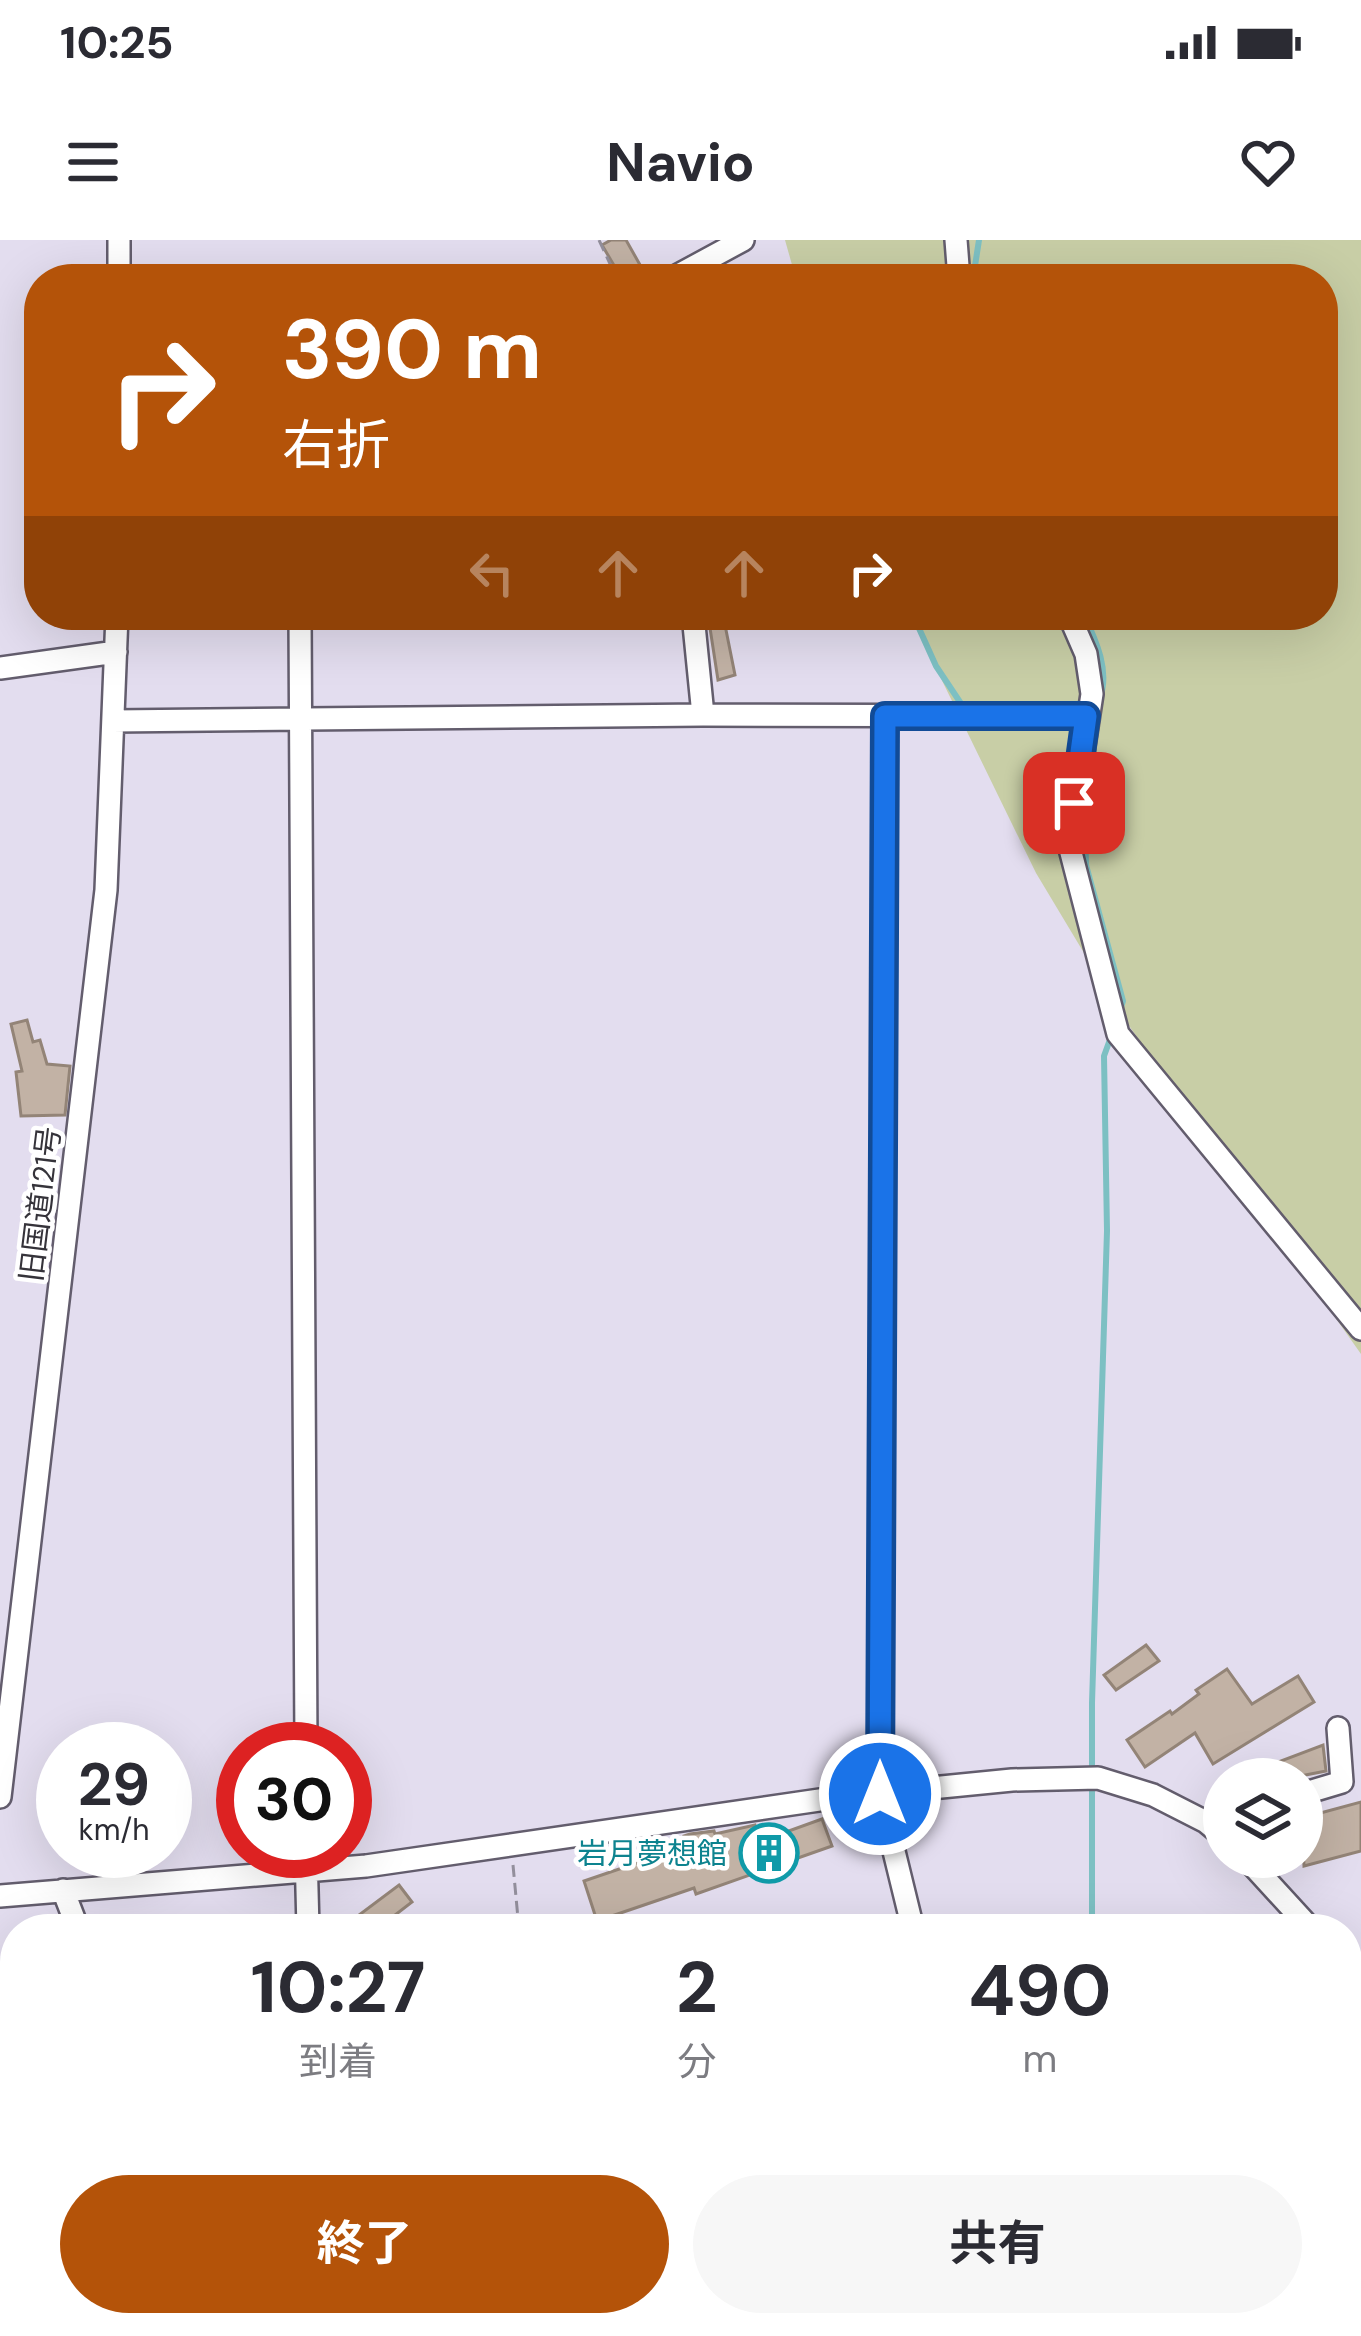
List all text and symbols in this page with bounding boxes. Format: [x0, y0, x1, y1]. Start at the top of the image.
text: 10:25 [60, 13, 173, 72]
text: Navio [606, 127, 755, 198]
icon: menu [60, 129, 126, 195]
icon: heart [1235, 129, 1301, 195]
text: 390 m [282, 295, 542, 404]
icon: right [84, 312, 240, 468]
text: 右折 [282, 410, 390, 481]
icon: left [459, 540, 525, 606]
icon: ahead [585, 540, 651, 606]
icon: ahead [711, 540, 777, 606]
icon: right [837, 540, 903, 606]
pin [1023, 752, 1125, 854]
icon: arrive [1041, 770, 1107, 836]
street label: 旧国道121号 [11, 1124, 69, 1284]
speed limit sign: 30 [216, 1722, 372, 1878]
position arrow [817, 1731, 943, 1857]
text: 29 [78, 1745, 150, 1824]
map controls [1203, 1758, 1323, 1878]
button: layers [1203, 1758, 1323, 1878]
text: km/h [79, 1810, 149, 1849]
building icon: 岩月夢想館 [738, 1822, 800, 1884]
place label: 岩月夢想館 [577, 1834, 727, 1873]
text: 10:27 [251, 1941, 425, 2034]
text: 2 [676, 1941, 718, 2034]
text: 490 [968, 1944, 1111, 2037]
text: m [1022, 2033, 1057, 2084]
text: 到着 [299, 2036, 377, 2087]
text: 分 [677, 2036, 716, 2087]
button: 終了 [60, 2175, 669, 2313]
button: 共有 [693, 2175, 1302, 2313]

